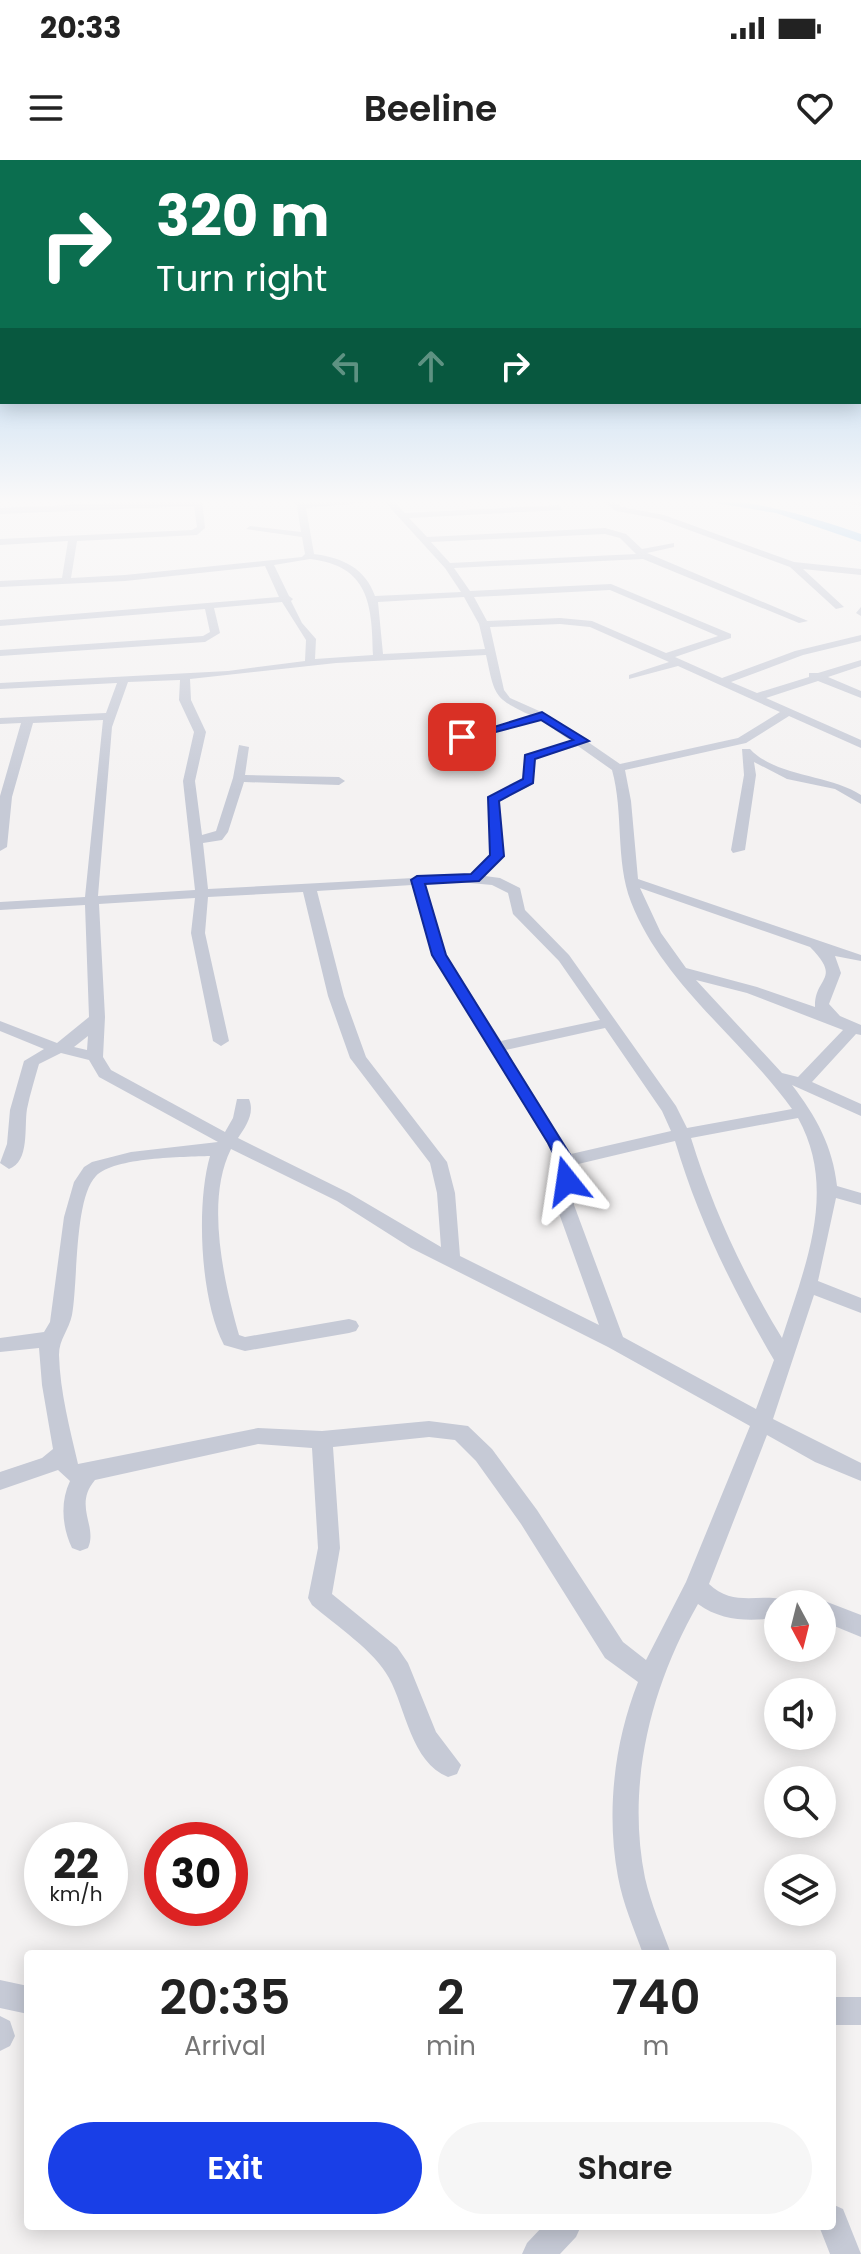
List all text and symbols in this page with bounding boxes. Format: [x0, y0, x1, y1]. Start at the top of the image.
text: 20:33 [40, 6, 122, 49]
text: Beeline [364, 83, 497, 134]
icon: menu [24, 86, 68, 130]
icon: heart [793, 86, 837, 130]
text: 320 m [156, 177, 330, 256]
icon: right [24, 192, 128, 296]
text: Turn right [156, 253, 327, 304]
icon: left [325, 344, 369, 388]
icon: ahead [409, 344, 453, 388]
icon: right [493, 344, 537, 388]
pin [428, 703, 496, 771]
icon: arrive [440, 715, 484, 759]
position arrow [525, 1139, 609, 1223]
north arrow [764, 1590, 836, 1662]
map controls [764, 1590, 836, 1926]
button: sound [764, 1678, 836, 1750]
button: search [764, 1766, 836, 1838]
speed limit sign: 30 [144, 1822, 248, 1926]
text: 22 [53, 1836, 99, 1892]
button: layers [764, 1854, 836, 1926]
text: km/h [49, 1880, 103, 1908]
text: 20:35 [160, 1964, 290, 2031]
text: 2 [437, 1964, 465, 2031]
text: 740 [611, 1964, 700, 2031]
text: Arrival [184, 2028, 266, 2064]
text: min [426, 2028, 476, 2064]
text: m [643, 2028, 669, 2064]
button: Exit [48, 2122, 422, 2214]
button: Share [438, 2122, 812, 2214]

